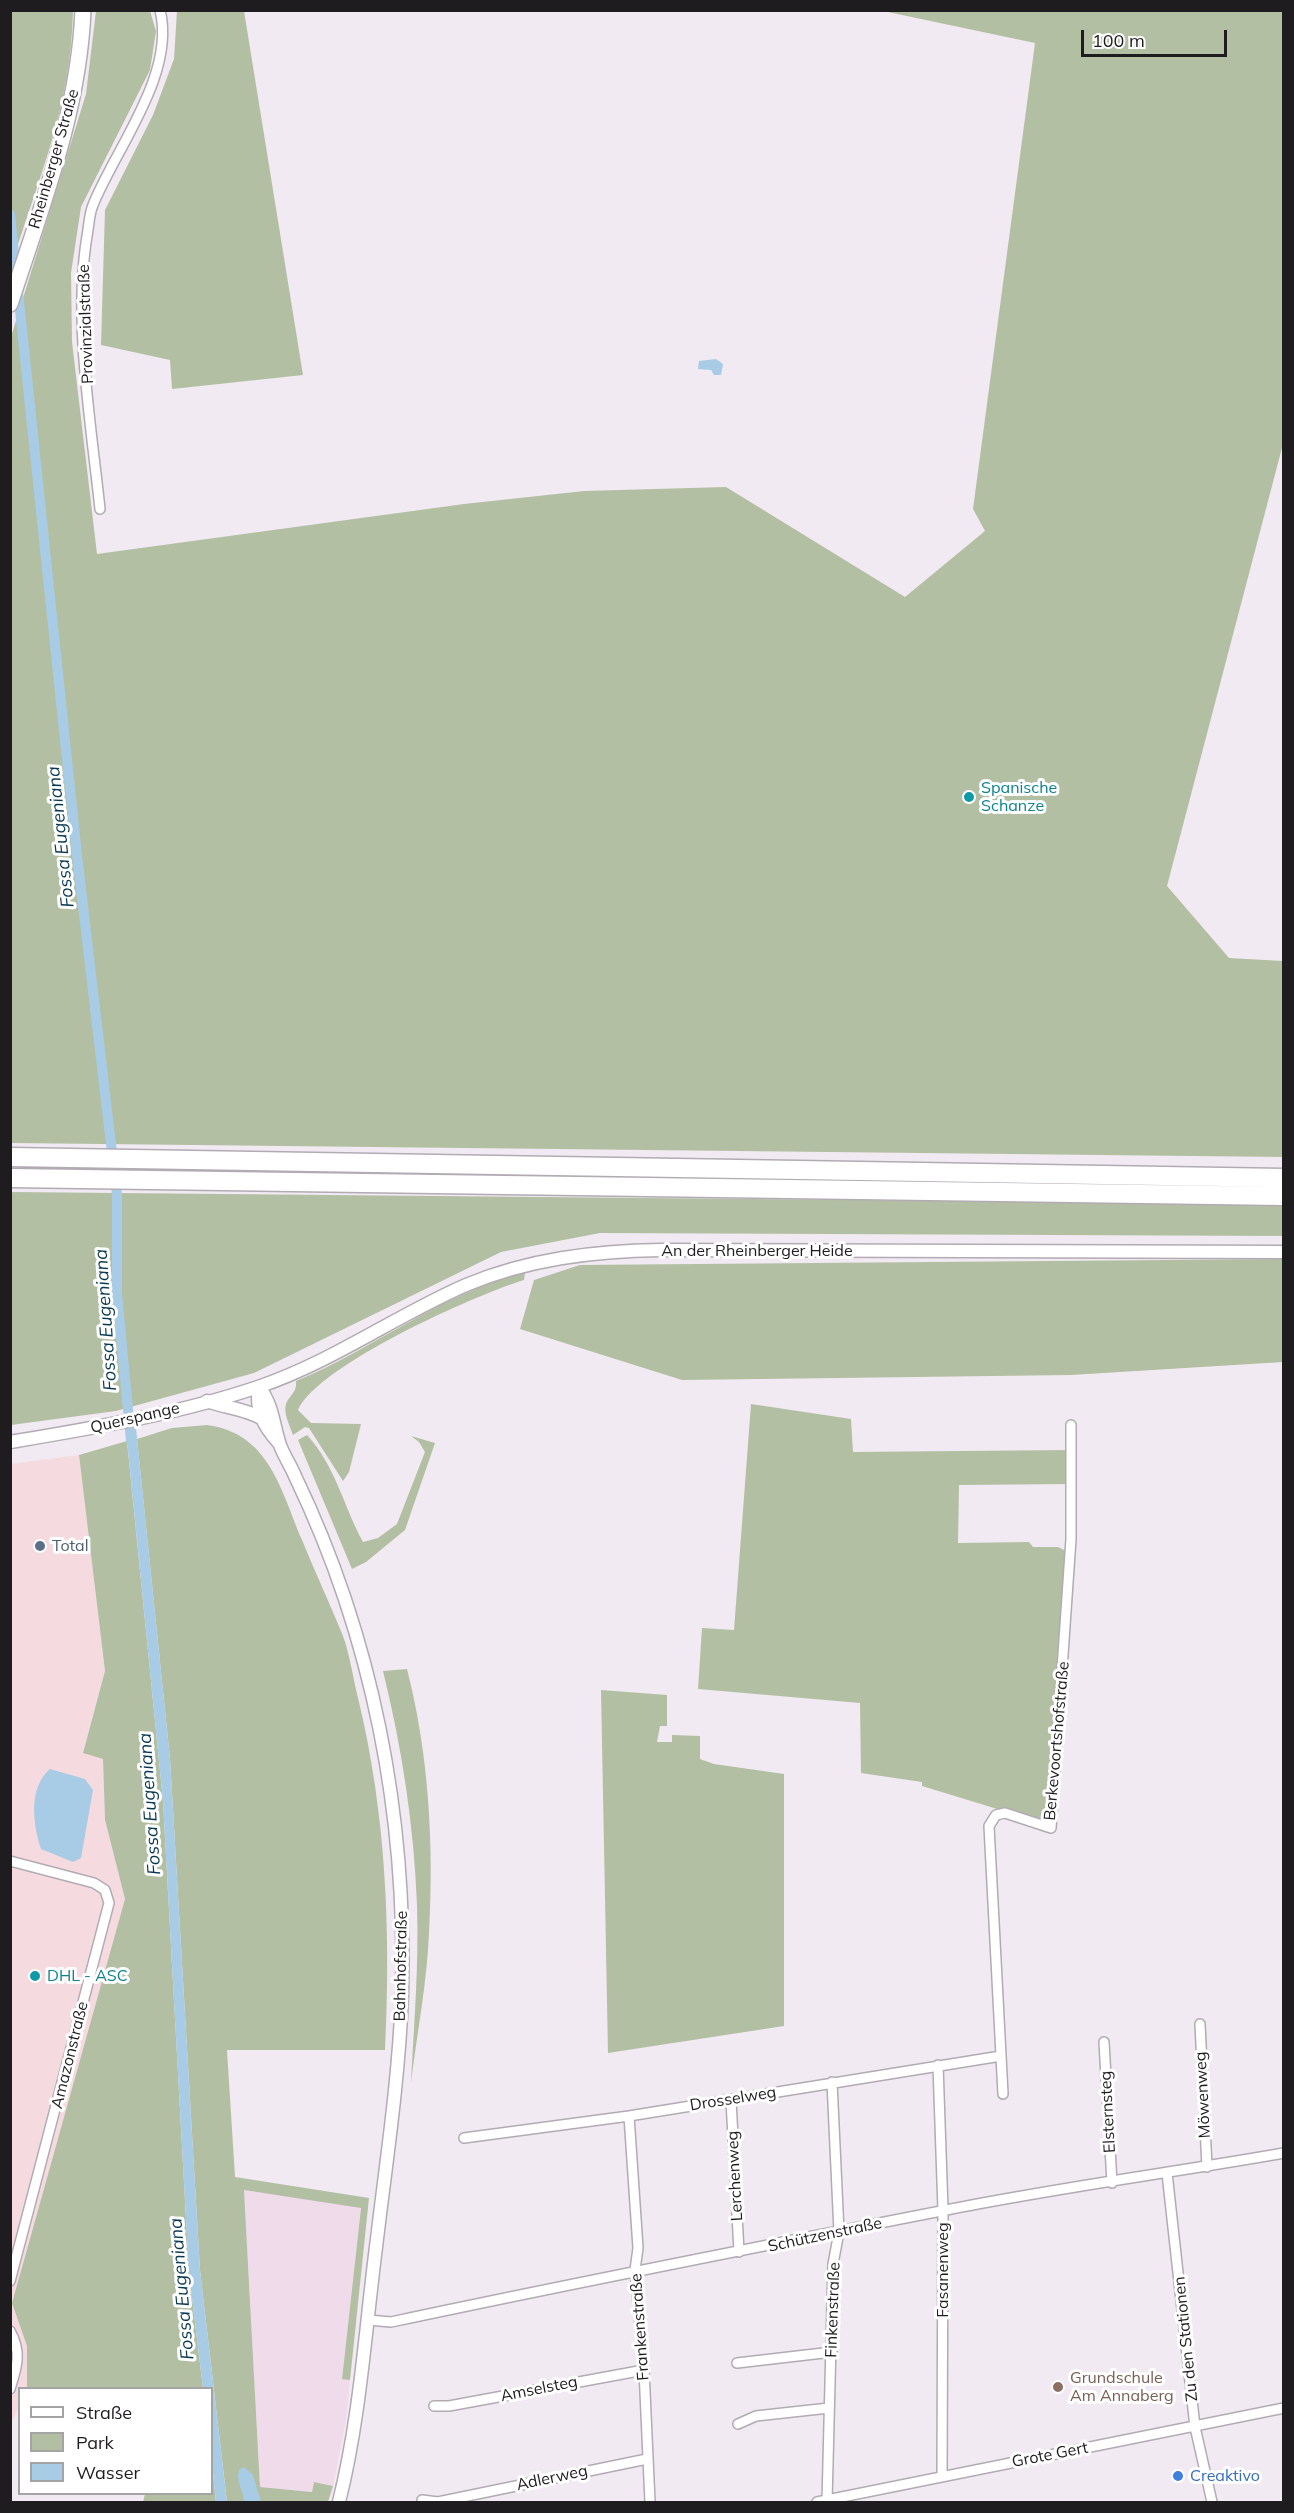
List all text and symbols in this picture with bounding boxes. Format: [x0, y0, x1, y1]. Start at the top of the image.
scale bar [1084, 18, 1230, 56]
text: 100 m [1092, 29, 1145, 52]
street label: Rheinberger Straße [25, 87, 83, 231]
street label: Provinzialstraße [74, 264, 98, 384]
water label: Fossa Eugeniana [43, 765, 79, 909]
place label: Spanische Schanze [981, 778, 1057, 816]
marker: Spanische Schanze [962, 790, 976, 804]
street label: An der Rheinberger Heide [661, 1241, 853, 1261]
water label: Fossa Eugeniana [90, 1248, 122, 1392]
street label: Querspange [89, 1398, 181, 1438]
place label: Total [52, 1536, 89, 1556]
marker: Total [33, 1539, 47, 1553]
street label: Berkevoortshofstraße [1040, 1661, 1074, 1821]
water label: Fossa Eugeniana [134, 1732, 166, 1876]
street label: Bahnhofstraße [390, 1911, 412, 2021]
place label: DHL - ASC [47, 1966, 128, 1986]
marker: DHL - ASC [28, 1969, 42, 1983]
street label: Amazonstraße [47, 1999, 93, 2111]
street label: Möwenweg [1191, 2051, 1215, 2139]
street label: Elsternsteg [1096, 2070, 1120, 2154]
street label: Drosselweg [688, 2083, 778, 2115]
street label: Lerchenweg [723, 2130, 747, 2222]
street label: Schützenstraße [766, 2214, 884, 2256]
water label: Fossa Eugeniana [165, 2217, 199, 2361]
street label: Fasanenweg [933, 2222, 953, 2318]
street label: Finkenstraße [822, 2262, 844, 2358]
street label: Frankenstraße [627, 2273, 653, 2381]
street label: Zu den Stationen [1170, 2275, 1202, 2403]
place label: Grundschule Am Annaberg [1070, 2368, 1174, 2406]
street label: Amselsteg [499, 2372, 579, 2406]
marker: Grundschule Am Annaberg [1051, 2380, 1065, 2394]
legend [18, 2387, 213, 2495]
text: Straße [76, 2401, 132, 2424]
text: Park [76, 2431, 114, 2454]
street label: Grote Gert [1010, 2438, 1090, 2472]
text: Wasser [76, 2461, 140, 2484]
street label: Adlerweg [515, 2461, 589, 2495]
place label: Creaktivo [1190, 2466, 1260, 2486]
marker: Creaktivo [1171, 2469, 1185, 2483]

